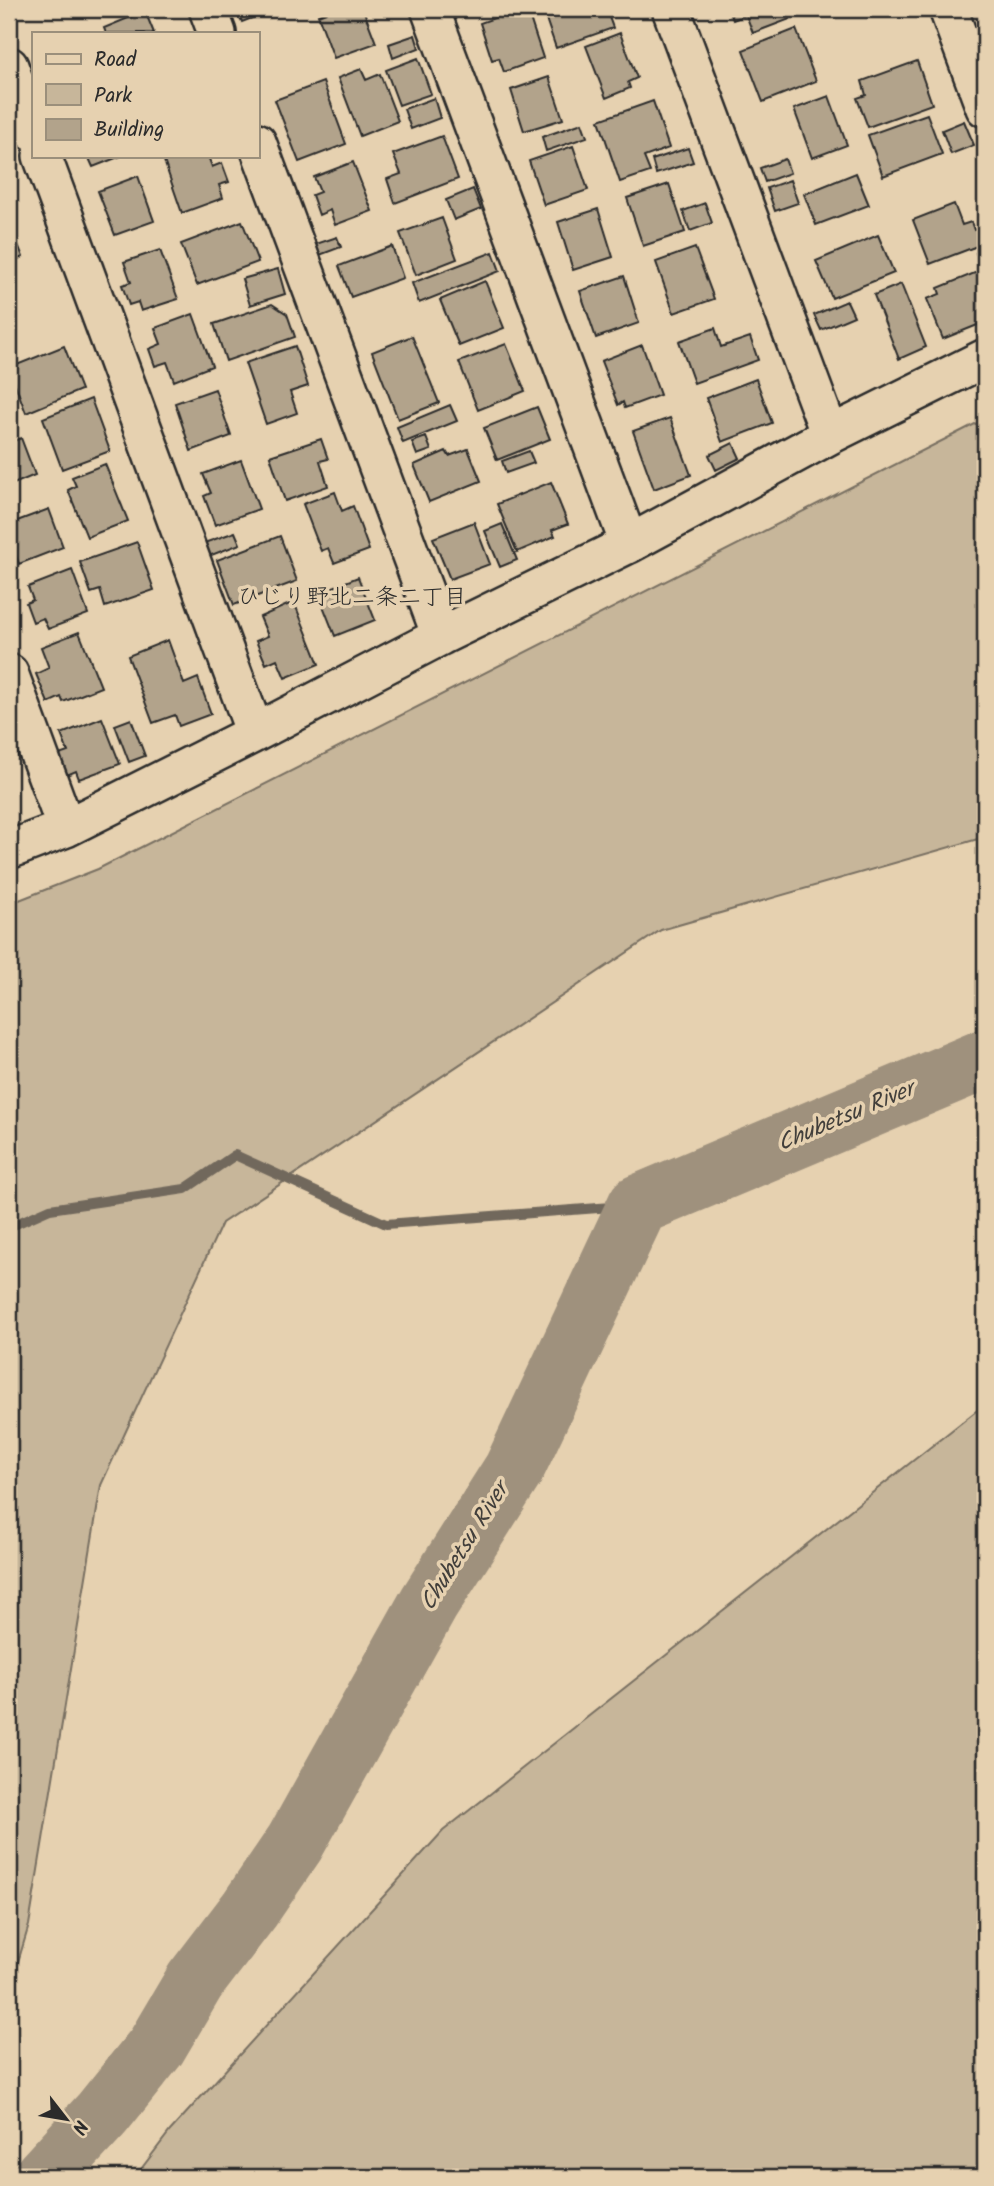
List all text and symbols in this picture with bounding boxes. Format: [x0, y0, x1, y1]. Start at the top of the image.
legend [32, 32, 259, 158]
text: Road [94, 44, 137, 77]
text: Park [94, 80, 132, 113]
text: Building [94, 114, 164, 147]
district label: ひじり野北二条二丁目 [237, 580, 467, 616]
water label: Chubetsu River [772, 1070, 924, 1162]
water label: Chubetsu River [411, 1472, 521, 1618]
north arrow [32, 2084, 102, 2154]
text: N [63, 2114, 95, 2140]

